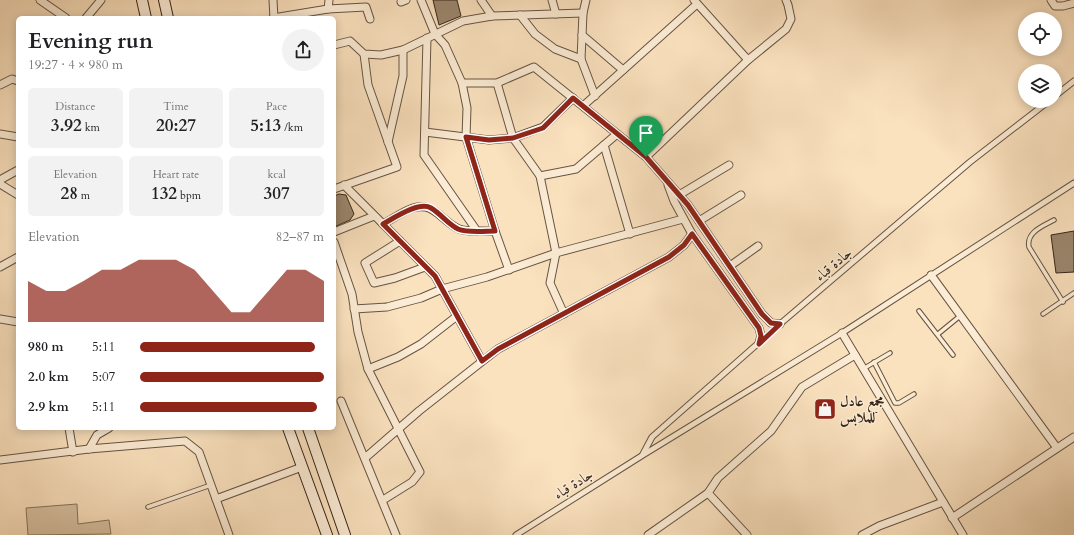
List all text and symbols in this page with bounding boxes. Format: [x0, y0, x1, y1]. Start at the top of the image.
map controls [1018, 12, 1062, 108]
button: locate [1018, 12, 1062, 56]
text: Evening run [28, 26, 153, 56]
button: share [282, 29, 324, 71]
text: 19:27 · 4 × 980 m [28, 56, 123, 74]
button: layers [1018, 64, 1062, 108]
text: Distance [55, 99, 95, 114]
text: Time [163, 99, 189, 114]
text: Pace [266, 99, 287, 114]
text: 3.92 [51, 114, 82, 137]
text: 20:27 [156, 114, 196, 137]
text: 5:13 [250, 114, 281, 137]
pin [629, 116, 663, 157]
text: km [82, 120, 100, 135]
text: /km [281, 120, 303, 135]
icon: arrive [635, 122, 657, 144]
text: Elevation [53, 167, 97, 182]
text: Heart rate [153, 167, 199, 182]
text: kcal [267, 167, 286, 182]
text: 28 [60, 182, 78, 205]
text: 132 [151, 182, 177, 205]
text: 307 [264, 182, 290, 205]
text: m [78, 188, 90, 203]
text: bpm [177, 188, 201, 203]
text: Elevation [28, 228, 80, 246]
text: 82–87 m [276, 228, 324, 246]
street label: جادة قباء [811, 243, 856, 285]
text: 980 m [28, 338, 63, 356]
text: 5:11 [92, 338, 115, 356]
text: 2.0 km [28, 368, 69, 386]
text: 5:07 [92, 368, 115, 386]
place label: مجمع عادل للملابس [840, 392, 884, 427]
shop icon: مجمع عادل للملابس [812, 396, 838, 422]
text: 2.9 km [28, 398, 69, 416]
text: 5:11 [92, 398, 115, 416]
street label: جادة قباء [550, 465, 597, 504]

